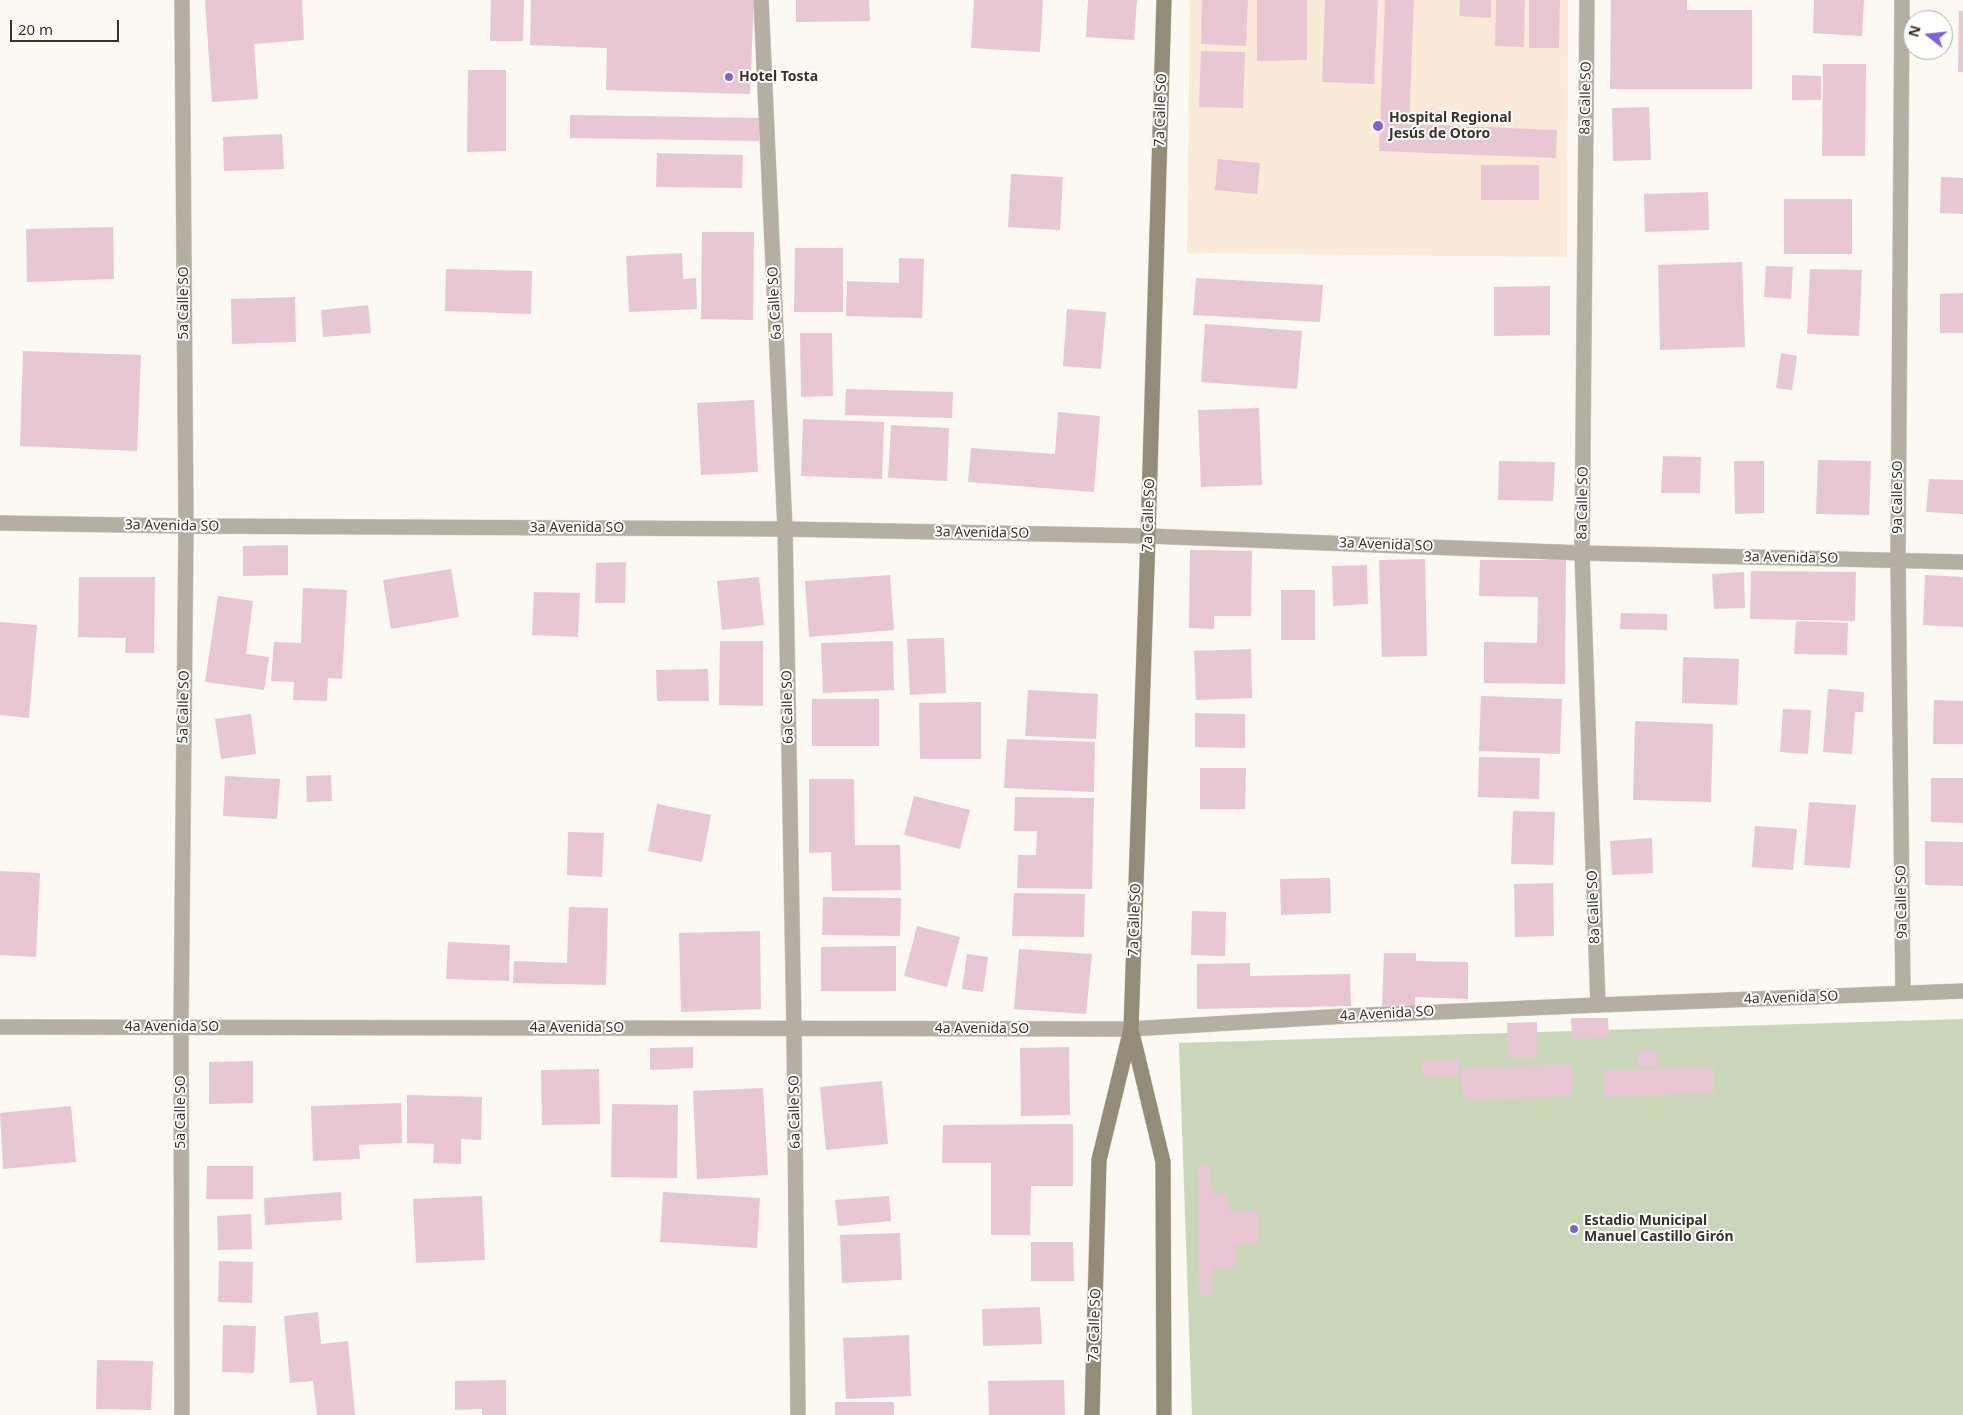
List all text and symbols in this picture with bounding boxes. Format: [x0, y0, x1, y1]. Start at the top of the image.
scale bar [12, 10, 121, 42]
north arrow [1903, 10, 1953, 60]
text: 20 m [18, 19, 53, 39]
text: N [1903, 23, 1925, 39]
street label: 8a Calle SO [1577, 61, 1595, 135]
place label: Hotel Tosta [739, 69, 818, 85]
marker: Hotel Tosta [723, 71, 735, 83]
street label: 7a Calle SO [1151, 73, 1171, 147]
place label: Hospital Regional Jesús de Otoro [1389, 110, 1512, 142]
marker: Hospital Regional Jesús de Otoro [1371, 119, 1385, 133]
street label: 5a Calle SO [176, 266, 192, 340]
street label: 6a Calle SO [765, 266, 785, 340]
street label: 9a Calle SO [1890, 460, 1906, 534]
street label: 8a Calle SO [1574, 466, 1592, 540]
street label: 7a Calle SO [1139, 478, 1159, 552]
street label: 3a Avenida SO [125, 517, 219, 535]
street label: 3a Avenida SO [530, 520, 624, 536]
street label: 3a Avenida SO [935, 524, 1029, 542]
street label: 3a Avenida SO [1339, 535, 1433, 555]
street label: 3a Avenida SO [1744, 549, 1838, 567]
street label: 5a Calle SO [175, 670, 193, 744]
street label: 6a Calle SO [779, 670, 797, 744]
street label: 9a Calle SO [1893, 865, 1911, 939]
street label: 8a Calle SO [1584, 870, 1604, 944]
street label: 7a Calle SO [1125, 883, 1145, 957]
street label: 4a Avenida SO [1744, 988, 1838, 1008]
street label: 4a Avenida SO [1339, 1003, 1435, 1025]
street label: 4a Avenida SO [125, 1019, 219, 1035]
street label: 4a Avenida SO [530, 1020, 624, 1036]
street label: 4a Avenida SO [935, 1021, 1029, 1037]
street label: 5a Calle SO [173, 1075, 189, 1149]
street label: 6a Calle SO [786, 1075, 804, 1149]
place label: Estadio Municipal Manuel Castillo Girón [1584, 1213, 1734, 1246]
marker: Estadio Municipal Manuel Castillo Girón [1568, 1223, 1580, 1235]
street label: 7a Calle SO [1085, 1288, 1105, 1362]

